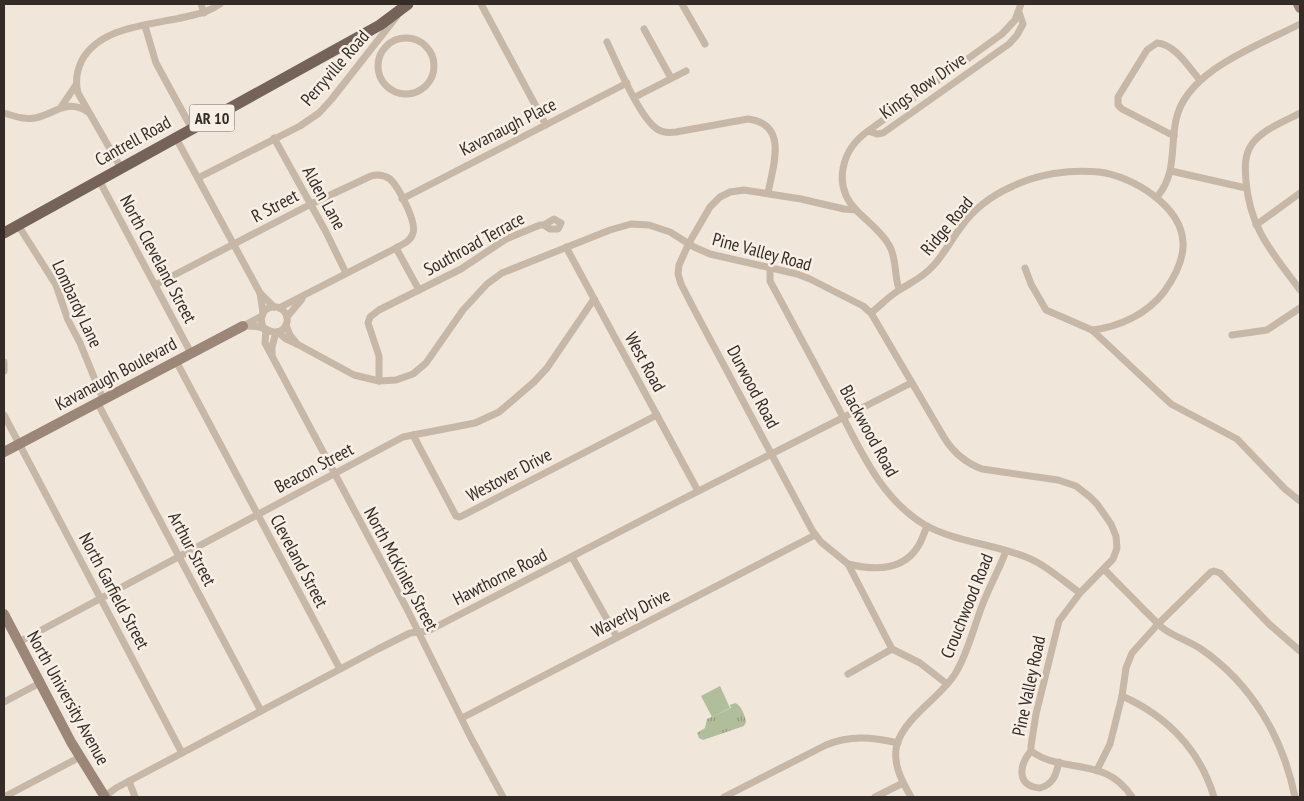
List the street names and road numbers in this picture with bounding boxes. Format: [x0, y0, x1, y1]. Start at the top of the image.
street label: Perryville Road [295, 25, 374, 110]
street label: Kings Row Drive [875, 47, 971, 124]
street label: Kavanaugh Place [456, 92, 560, 161]
road number: AR 10 [190, 105, 234, 132]
street label: Cantrell Road [91, 110, 175, 171]
street label: Alden Lane [298, 162, 351, 234]
street label: R Street [247, 184, 302, 227]
street label: North Cleveland Street [115, 191, 202, 327]
street label: Ridge Road [915, 191, 978, 260]
street label: Southroad Terrace [419, 206, 528, 281]
street label: Pine Valley Road [710, 227, 814, 276]
street label: Lombardy Lane [47, 256, 108, 351]
street label: West Road [620, 328, 671, 396]
street label: Kavanaugh Boulevard [51, 332, 181, 415]
street label: Durwood Road [722, 341, 785, 432]
street label: Blackwood Road [835, 381, 904, 481]
street label: Beacon Street [270, 437, 357, 498]
street label: Westover Drive [462, 443, 555, 507]
street label: North McKinley Street [359, 503, 444, 635]
street label: Arthur Street [163, 508, 222, 590]
street label: Cleveland Street [265, 510, 334, 611]
street label: North Garfield Street [74, 528, 155, 653]
street label: Hawthorne Road [449, 543, 551, 610]
street label: Crouchwood Road [935, 550, 998, 662]
street label: Waverly Drive [588, 583, 674, 642]
street label: North University Avenue [22, 627, 115, 769]
street label: Pine Valley Road [1007, 634, 1050, 738]

